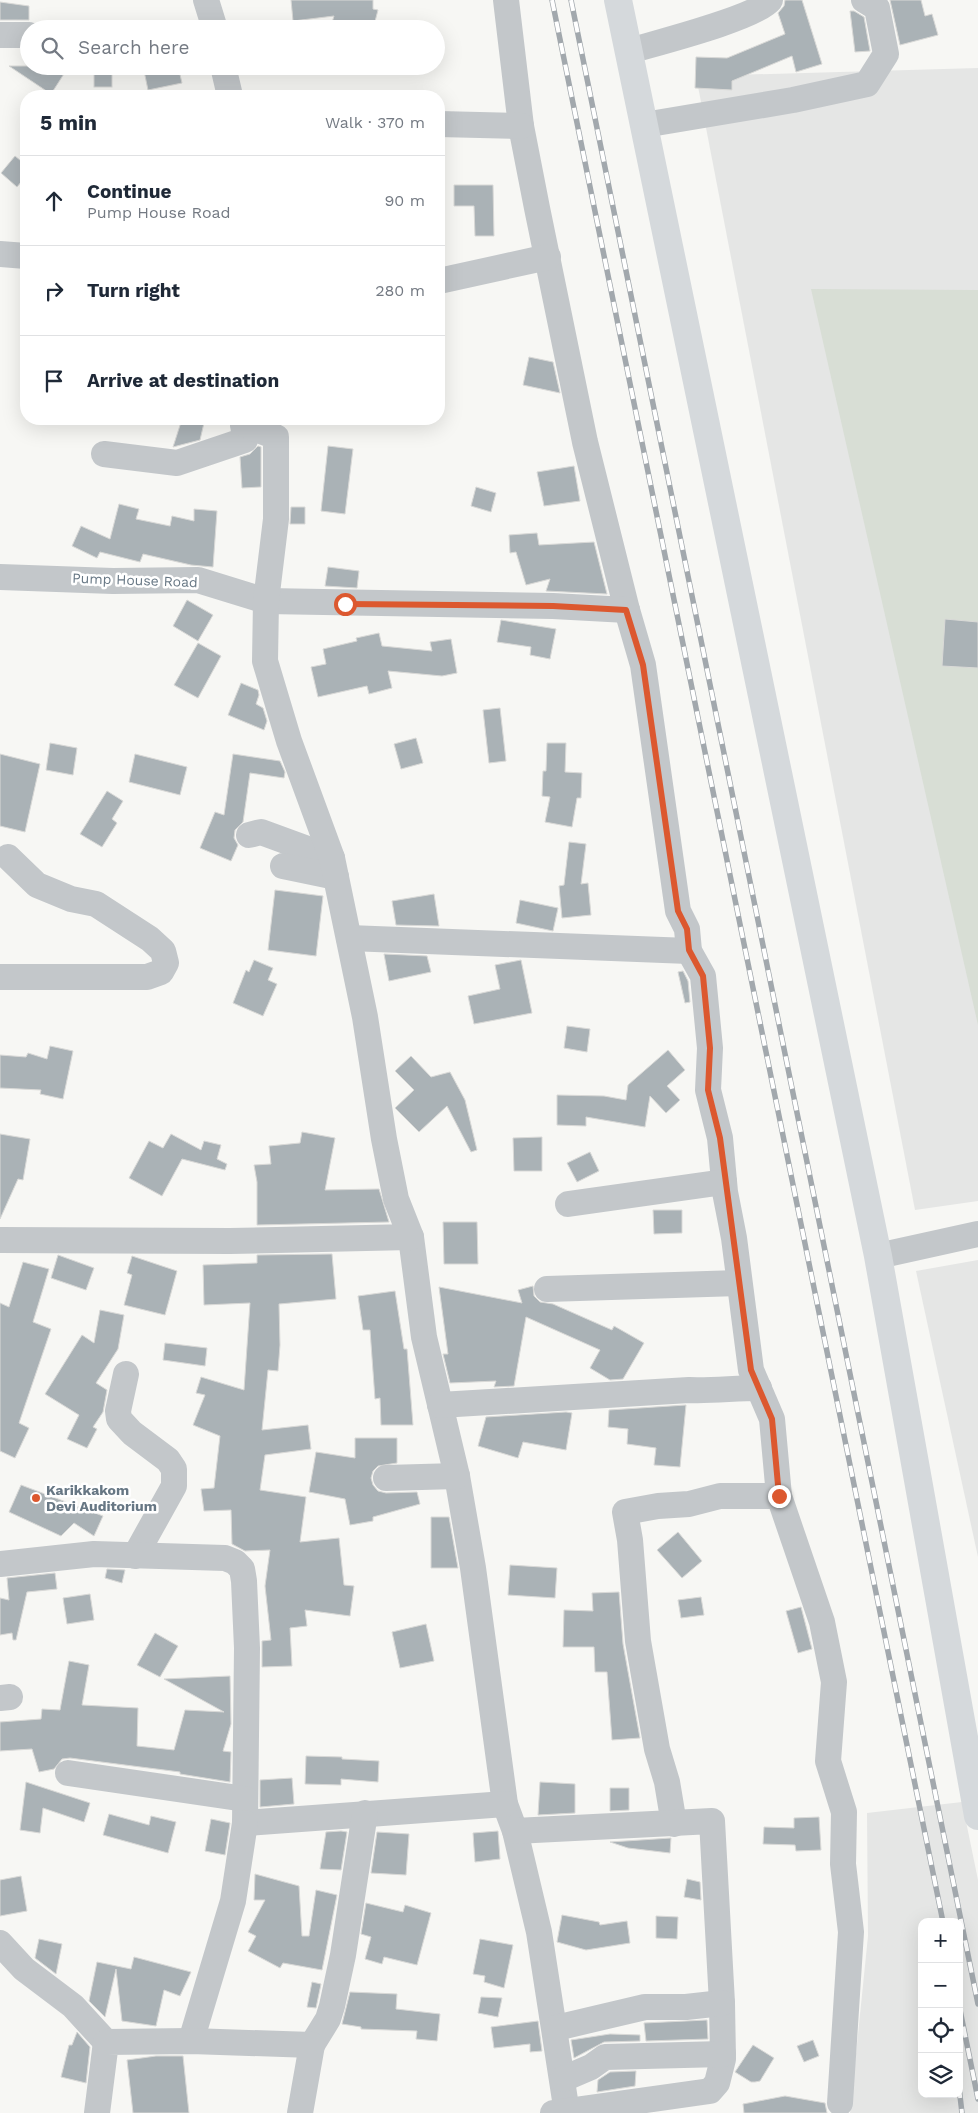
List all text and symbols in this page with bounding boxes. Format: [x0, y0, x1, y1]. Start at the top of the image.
search box [20, 20, 445, 75]
icon: search [38, 34, 66, 62]
text: Search here [78, 36, 189, 59]
text: 5 min [40, 110, 97, 135]
text: Walk · 370 m [325, 113, 425, 132]
text: Continue [87, 180, 171, 203]
icon: ahead [40, 187, 68, 215]
text: 90 m [384, 191, 425, 210]
text: Pump House Road [87, 203, 231, 222]
icon: right [40, 277, 68, 305]
text: Turn right [87, 279, 180, 302]
text: 280 m [375, 281, 425, 300]
icon: arrive [40, 367, 68, 395]
text: Arrive at destination [87, 369, 279, 392]
street label: Pump House Road [72, 570, 198, 590]
route start [334, 593, 357, 616]
place label: Karikkakom Devi Auditorium [46, 1482, 157, 1514]
route end [768, 1485, 791, 1508]
marker: Karikkakom Devi Auditorium [30, 1492, 42, 1504]
map controls [918, 1918, 963, 2098]
button: + [918, 1918, 963, 1963]
button: − [918, 1963, 963, 2008]
button: locate [918, 2008, 963, 2053]
button: layers [918, 2053, 963, 2098]

